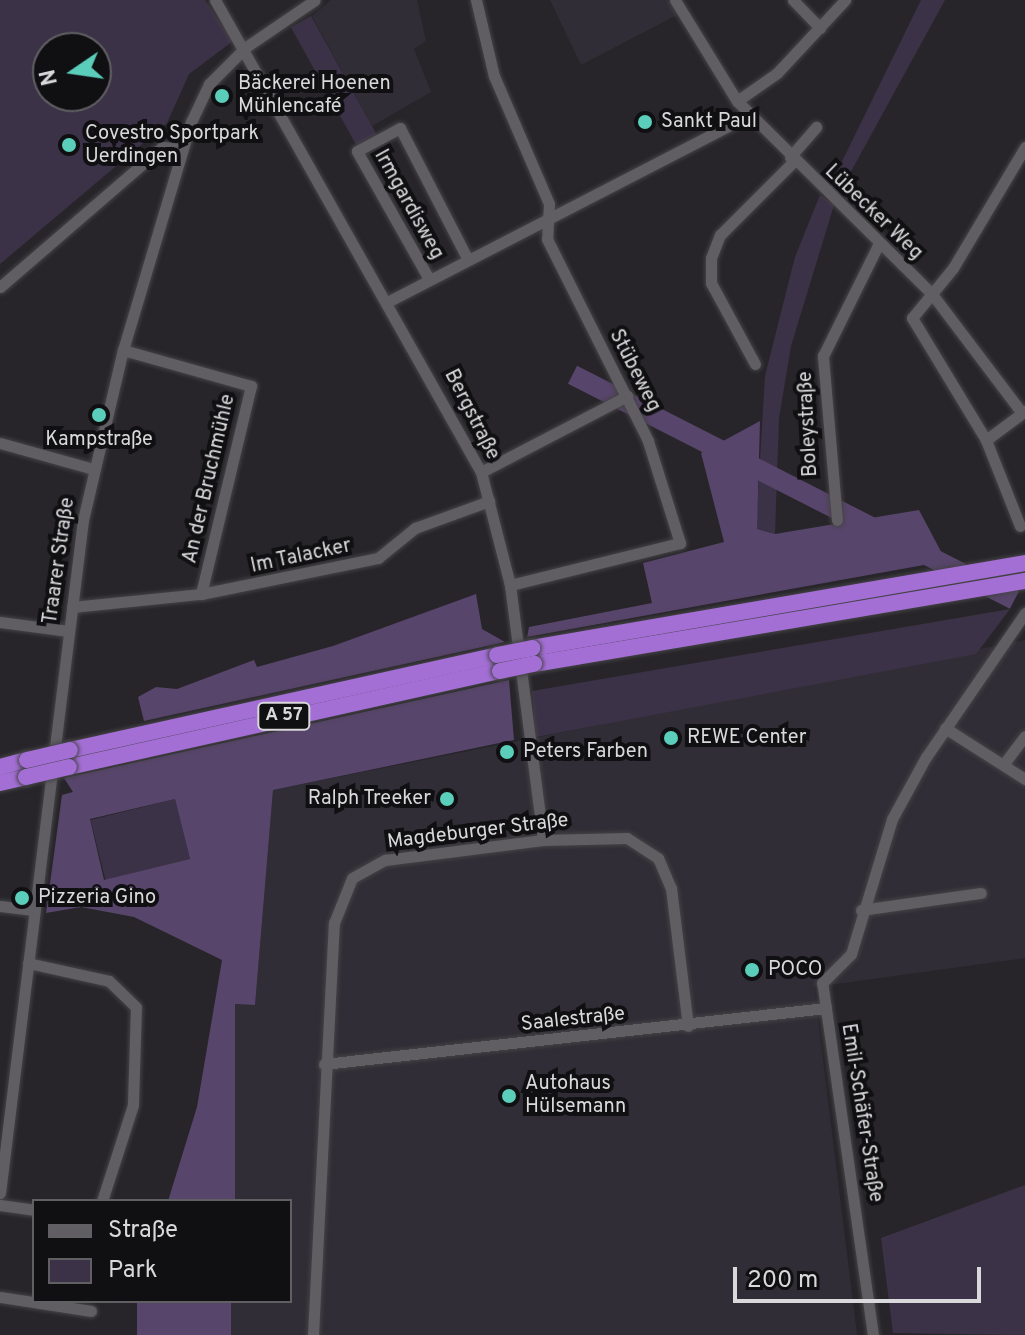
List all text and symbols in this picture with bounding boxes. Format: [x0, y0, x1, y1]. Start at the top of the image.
north arrow [32, 32, 112, 112]
text: N [35, 66, 65, 88]
place label: Bäckerei Hoenen Mühlencafé [238, 72, 391, 119]
marker: Bäckerei Hoenen Mühlencafé [213, 87, 231, 105]
place label: Sankt Paul [661, 110, 757, 134]
marker: Sankt Paul [636, 113, 654, 131]
place label: Covestro Sportpark Uerdingen [85, 122, 259, 169]
marker: Covestro Sportpark Uerdingen [60, 136, 78, 154]
street label: Irmgardisweg [368, 146, 448, 264]
street label: Lübecker Weg [819, 160, 927, 266]
street label: Stübeweg [603, 326, 665, 416]
street label: Bergstraße [438, 366, 504, 464]
street label: Boleystraße [794, 371, 824, 477]
street label: An der Bruchmühle [179, 392, 241, 566]
marker: Kampstraße [90, 406, 108, 424]
place label: Kampstraße [45, 428, 153, 452]
street label: Traarer Straße [39, 496, 81, 626]
street label: Im Talacker [248, 535, 354, 579]
road number: A 57 [256, 702, 312, 730]
place label: REWE Center [687, 726, 806, 750]
marker: REWE Center [662, 729, 680, 747]
place label: Peters Farben [523, 740, 648, 764]
marker: Peters Farben [498, 743, 516, 761]
place label: Ralph Treeker [307, 787, 431, 811]
marker: Ralph Treeker [438, 790, 456, 808]
street label: Magdeburger Straße [386, 809, 570, 855]
place label: Pizzeria Gino [38, 886, 156, 910]
marker: Pizzeria Gino [13, 889, 31, 907]
place label: POCO [768, 958, 822, 982]
marker: POCO [743, 961, 761, 979]
street label: Saalestraße [520, 1003, 626, 1037]
street label: Emil-Schäfer-Straße [835, 1022, 887, 1204]
place label: Autohaus Hülsemann [525, 1072, 626, 1119]
marker: Autohaus Hülsemann [500, 1087, 518, 1105]
legend [32, 1199, 292, 1303]
text: Straße [108, 1216, 178, 1246]
scale bar [737, 1251, 985, 1301]
text: Park [108, 1256, 158, 1286]
text: 200 m [747, 1266, 818, 1296]

